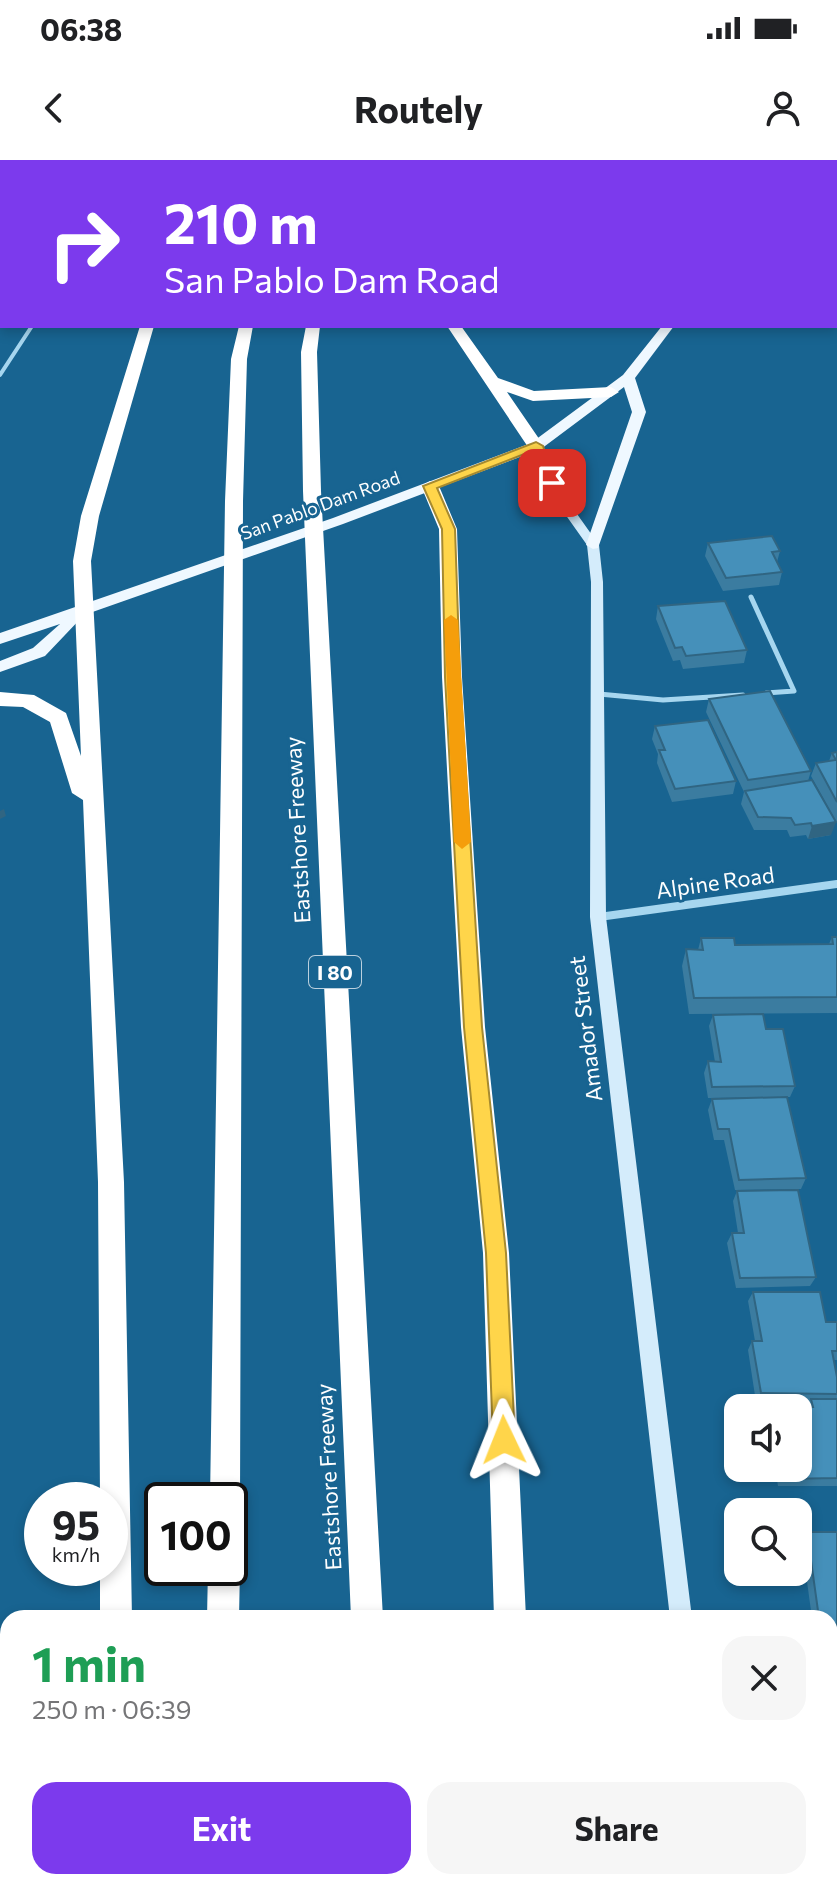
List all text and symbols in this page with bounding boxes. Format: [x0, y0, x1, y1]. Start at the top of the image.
text: 06:38 [40, 10, 122, 47]
icon: back [32, 86, 76, 130]
text: Routely [354, 86, 483, 130]
icon: person [761, 86, 805, 130]
text: 210 m [164, 187, 318, 256]
icon: right [32, 192, 136, 296]
text: San Pablo Dam Road [164, 256, 499, 300]
pin [518, 449, 586, 517]
icon: arrive [530, 461, 574, 505]
street label: San Pablo Dam Road [237, 466, 403, 544]
street label: Eastshore Freeway [279, 736, 315, 924]
street label: Alpine Road [654, 860, 776, 904]
street label: Amador Street [563, 954, 607, 1104]
road number: I 80 [309, 956, 361, 988]
street label: Eastshore Freeway [310, 1383, 346, 1571]
map controls [724, 1394, 812, 1586]
button: sound [724, 1394, 812, 1482]
position arrow [462, 1398, 546, 1482]
speed limit sign: 100 [144, 1482, 248, 1586]
button: search [724, 1498, 812, 1586]
text: 95 [52, 1499, 100, 1548]
text: km/h [52, 1542, 100, 1566]
text: 1 min [32, 1633, 146, 1692]
button: close [722, 1636, 806, 1720]
text: 250 m · 06:39 [32, 1693, 192, 1724]
button: Exit [32, 1782, 411, 1874]
button: Share [427, 1782, 806, 1874]

